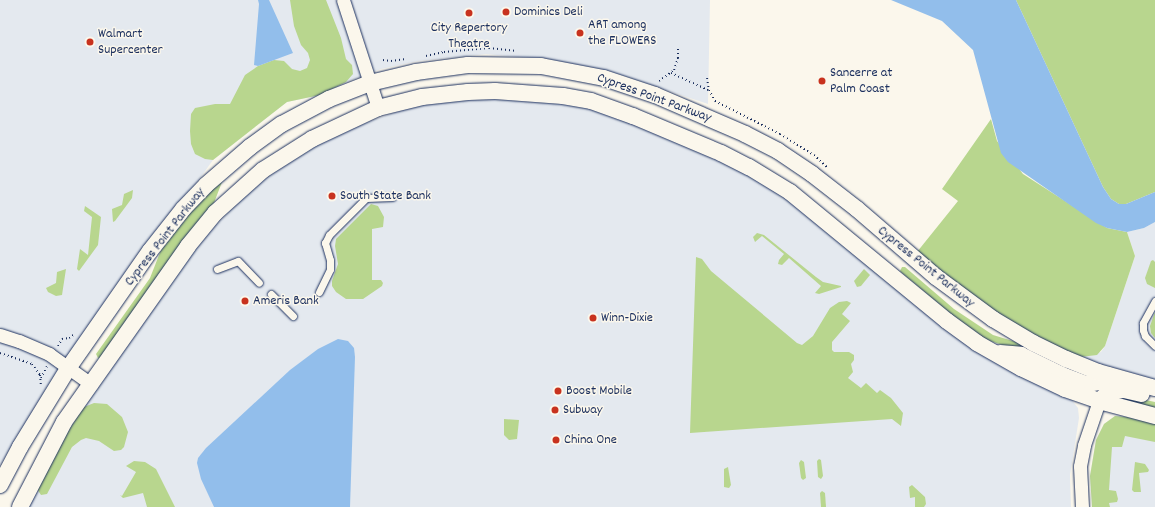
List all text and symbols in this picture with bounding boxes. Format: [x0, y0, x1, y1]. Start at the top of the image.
place label: Dominics Deli [514, 4, 583, 20]
marker: Dominics Deli [501, 7, 511, 17]
marker: City Repertory Theatre [464, 8, 474, 18]
place label: ART among the FLOWERS [588, 17, 656, 50]
place label: City Repertory Theatre [431, 20, 507, 52]
place label: Walmart Supercenter [98, 26, 163, 58]
marker: ART among the FLOWERS [575, 28, 585, 38]
marker: Walmart Supercenter [85, 37, 95, 47]
place label: Sancerre at Palm Coast [830, 65, 892, 98]
street label: Cypress Point Parkway [595, 70, 713, 126]
marker: Sancerre at Palm Coast [817, 76, 827, 86]
street label: Cypress Point Parkway [121, 184, 209, 290]
place label: South State Bank [340, 188, 431, 204]
marker: South State Bank [327, 191, 337, 201]
street label: Cypress Point Parkway [874, 223, 978, 311]
place label: Ameris Bank [253, 293, 319, 309]
marker: Ameris Bank [240, 296, 250, 306]
place label: Winn-Dixie [601, 310, 653, 326]
marker: Winn-Dixie [588, 313, 598, 323]
place label: Boost Mobile [566, 383, 632, 399]
marker: Boost Mobile [553, 386, 563, 396]
place label: Subway [563, 402, 603, 418]
marker: Subway [550, 405, 560, 415]
place label: China One [564, 432, 617, 448]
marker: China One [551, 435, 561, 445]

